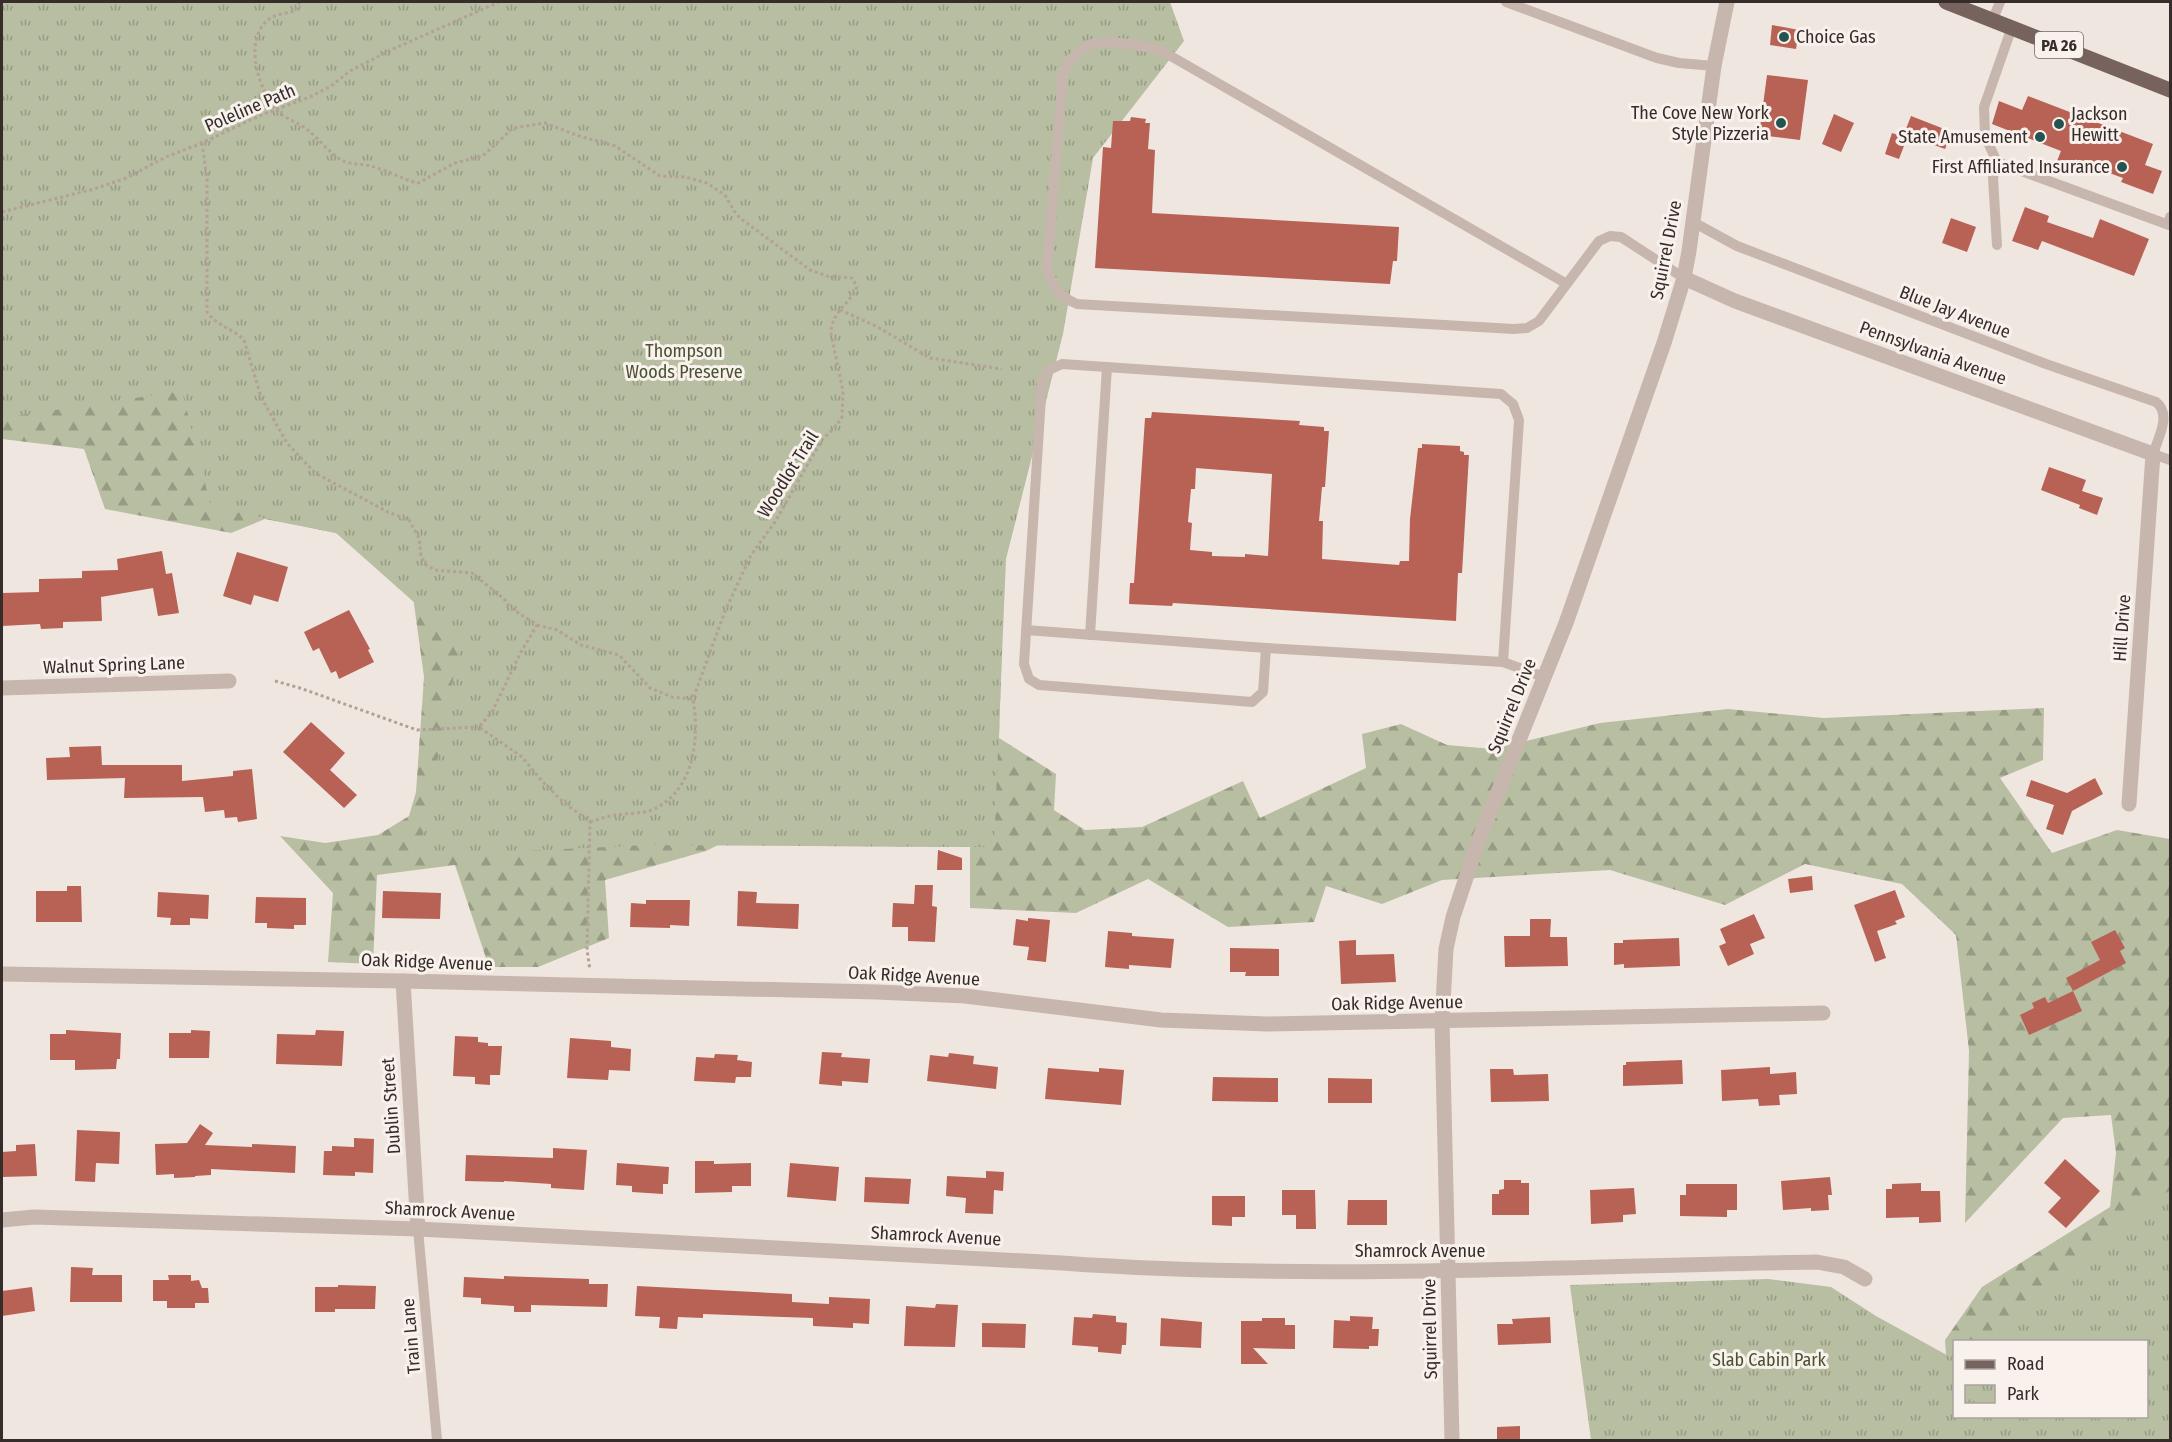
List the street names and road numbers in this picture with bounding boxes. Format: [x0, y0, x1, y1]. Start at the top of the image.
road number: PA 26 [2035, 32, 2083, 58]
street label: Poleline Path [201, 79, 299, 137]
street label: Squirrel Drive [1646, 198, 1686, 301]
street label: Blue Jay Avenue [1896, 281, 2014, 343]
street label: Pennsylvania Avenue [1857, 316, 2009, 390]
street label: Woodlot Trail [753, 427, 823, 521]
street label: Hill Drive [2109, 594, 2135, 662]
street label: Walnut Spring Lane [43, 652, 185, 678]
street label: Squirrel Drive [1483, 655, 1541, 757]
street label: Oak Ridge Avenue [361, 949, 493, 975]
street label: Oak Ridge Avenue [848, 962, 981, 990]
street label: Oak Ridge Avenue [1331, 991, 1463, 1015]
street label: Dublin Street [377, 1057, 405, 1155]
street label: Shamrock Avenue [384, 1197, 516, 1225]
street label: Shamrock Avenue [870, 1222, 1002, 1250]
street label: Shamrock Avenue [1355, 1240, 1485, 1262]
street label: Squirrel Drive [1418, 1278, 1442, 1379]
street label: Train Lane [397, 1297, 425, 1375]

